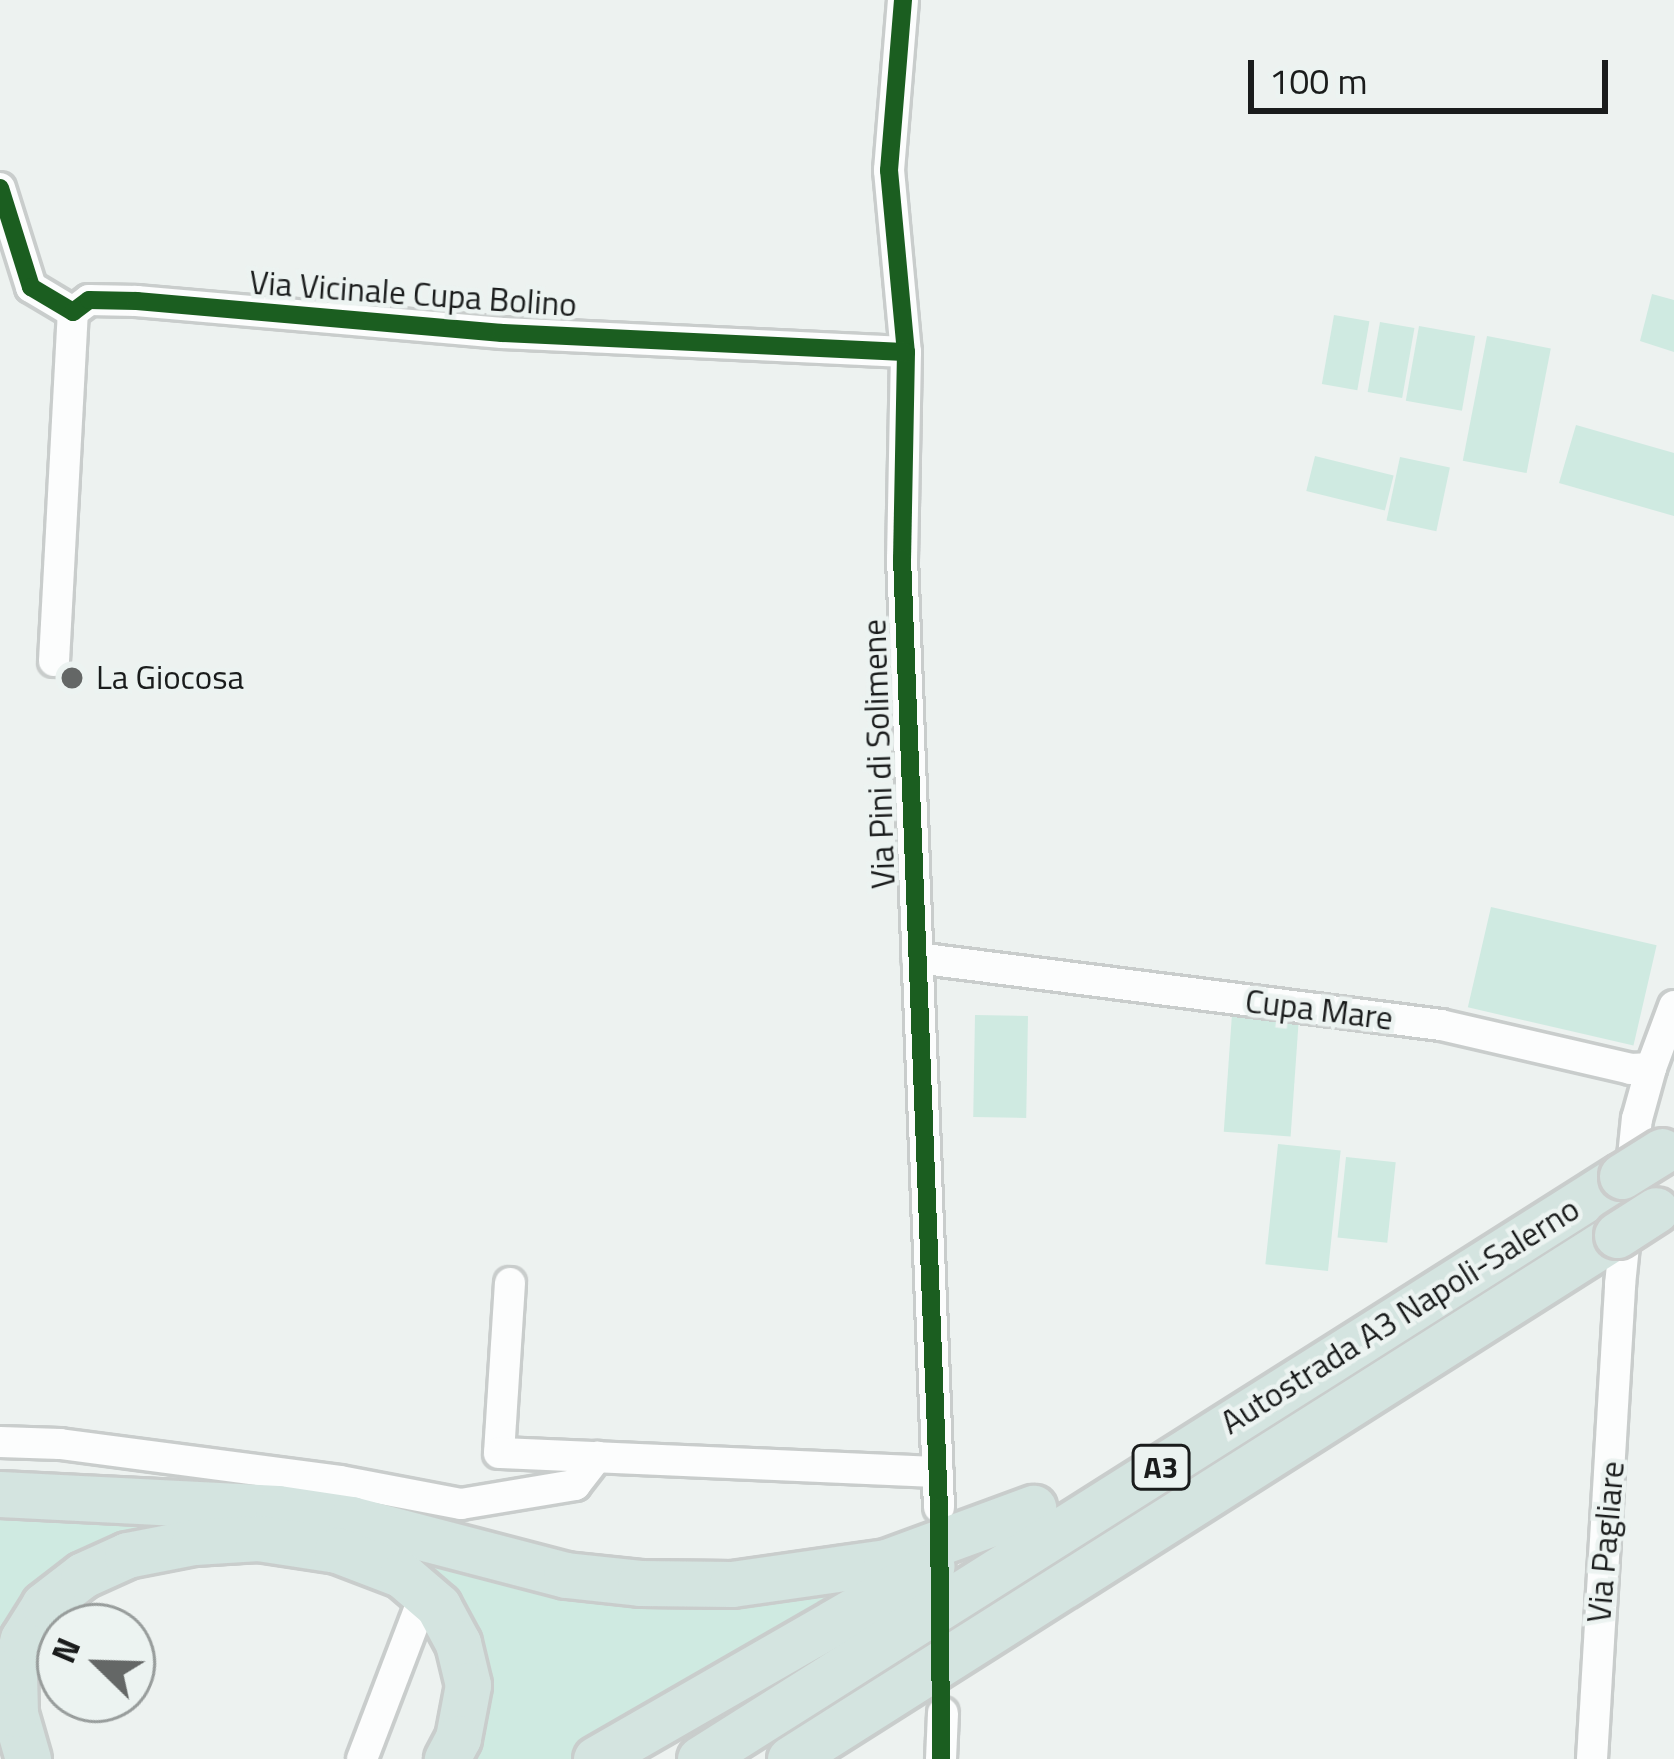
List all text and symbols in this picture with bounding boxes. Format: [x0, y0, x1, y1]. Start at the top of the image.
scale bar [1254, 36, 1614, 110]
text: 100 m [1269, 53, 1368, 108]
street label: Via Vicinale Cupa Bolino [248, 263, 578, 325]
street label: Via Pini di Solimene [855, 618, 903, 890]
place label: La Giocosa [96, 658, 244, 698]
marker: La Giocosa [59, 665, 85, 691]
street label: Cupa Mare [1243, 981, 1395, 1039]
street label: Autostrada A3 Napoli-Salerno [1214, 1189, 1586, 1443]
road number: A3 [1131, 1443, 1191, 1491]
street label: Via Pagliare [1579, 1459, 1633, 1625]
north arrow [36, 1603, 156, 1723]
text: N [38, 1630, 93, 1670]

